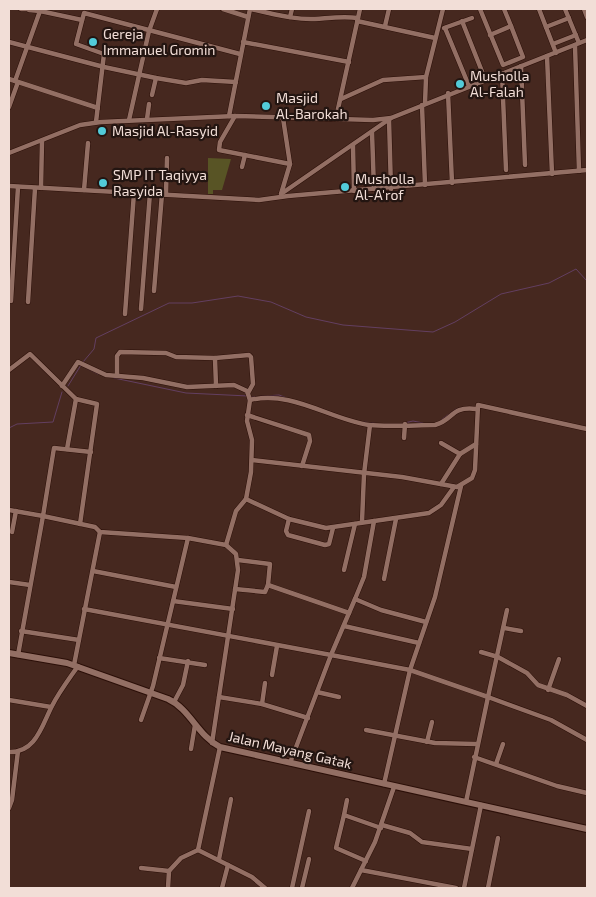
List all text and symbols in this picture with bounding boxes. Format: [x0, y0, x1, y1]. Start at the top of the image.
place label: Gereja Immanuel Gromin [103, 25, 216, 58]
marker: Gereja Immanuel Gromin [87, 36, 99, 48]
place label: Musholla Al-Falah [470, 67, 529, 100]
marker: Musholla Al-Falah [454, 78, 466, 90]
place label: Masjid Al-Barokah [276, 89, 348, 122]
marker: Masjid Al-Barokah [260, 100, 272, 112]
place label: Masjid Al-Rasyid [112, 122, 218, 139]
marker: Masjid Al-Rasyid [96, 125, 108, 137]
place label: SMP IT Taqiyya Rasyida [113, 166, 207, 199]
place label: Musholla Al-A'rof [355, 170, 414, 203]
marker: SMP IT Taqiyya Rasyida [97, 177, 109, 189]
marker: Musholla Al-A'rof [339, 181, 351, 193]
street label: Jalan Mayang Gatak [227, 727, 354, 772]

